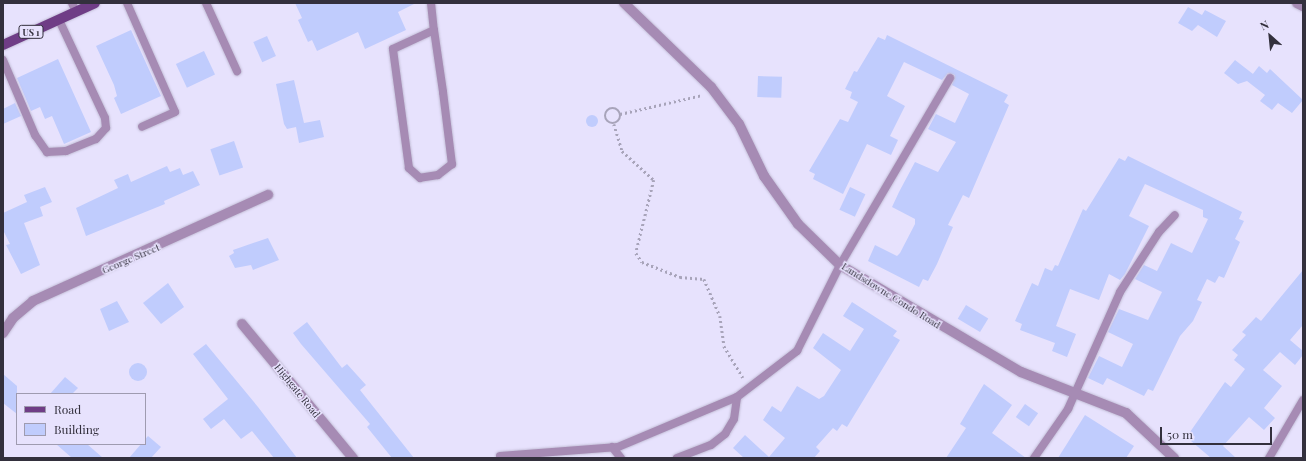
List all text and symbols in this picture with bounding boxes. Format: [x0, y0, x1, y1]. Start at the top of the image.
north arrow [1250, 16, 1290, 56]
text: N [1257, 16, 1271, 33]
road number: US 1 [18, 25, 44, 39]
street label: George Street [100, 241, 162, 277]
street label: Landsdowne Condo Road [839, 261, 943, 331]
street label: Highgate Road [272, 362, 322, 420]
legend [16, 393, 146, 445]
text: Road [54, 401, 81, 417]
scale bar [1162, 419, 1274, 445]
text: Building [54, 421, 99, 437]
text: 50 m [1167, 426, 1193, 442]

